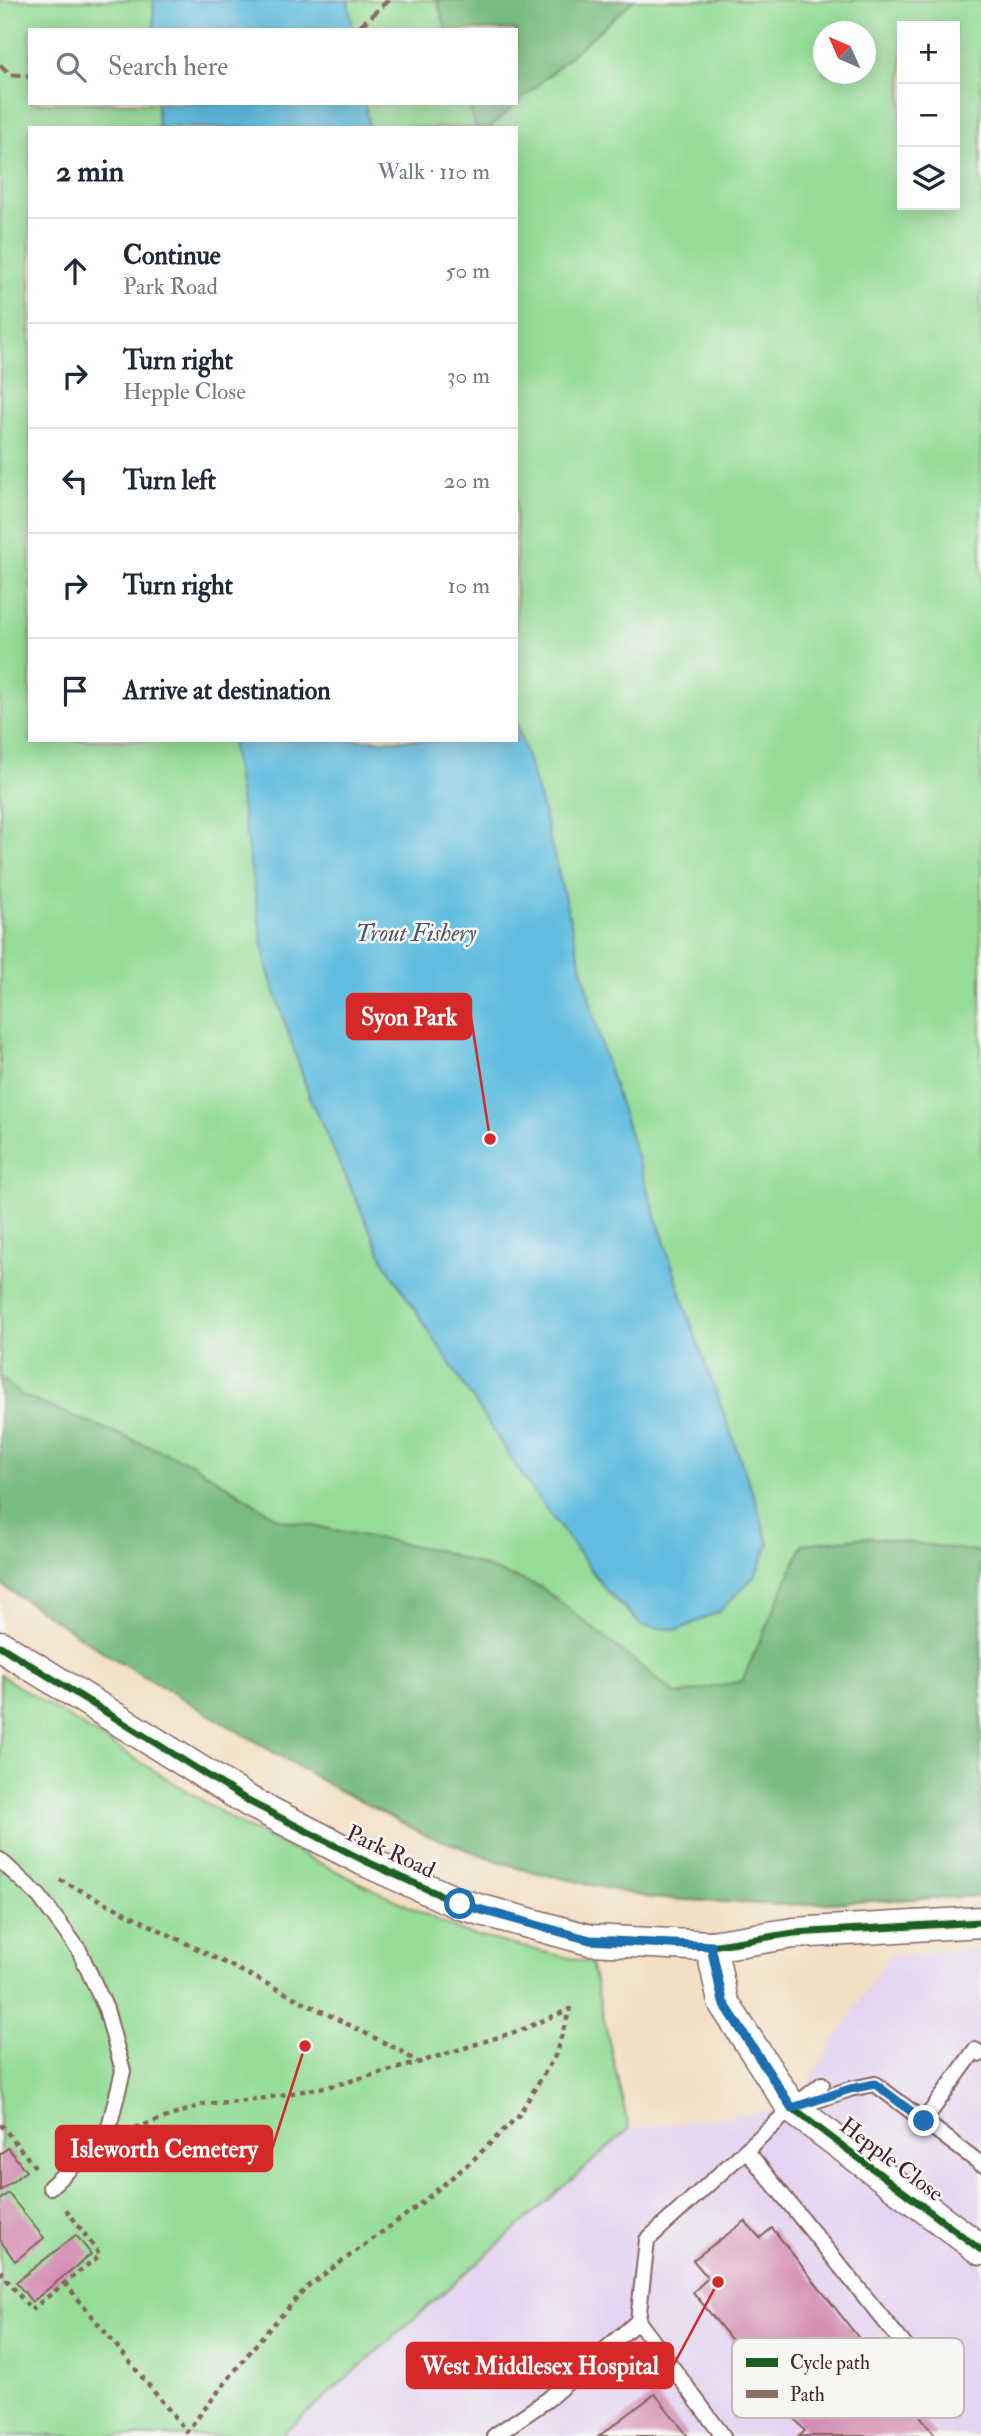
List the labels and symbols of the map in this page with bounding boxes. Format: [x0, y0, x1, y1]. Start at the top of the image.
north arrow [813, 21, 876, 84]
water label: Trout Fishery [356, 918, 477, 949]
callout: Syon Park [347, 994, 471, 1039]
text: Syon Park [361, 1002, 458, 1033]
street label: Park Road [342, 1818, 440, 1885]
route start [444, 1888, 475, 1919]
route end [908, 2105, 939, 2136]
street label: Hepple Close [833, 2111, 950, 2209]
callout: Isleworth Cemetery [56, 2126, 272, 2171]
text: Isleworth Cemetery [70, 2134, 259, 2165]
legend [732, 2338, 964, 2418]
callout: West Middlesex Hospital [407, 2343, 673, 2388]
text: West Middlesex Hospital [420, 2351, 660, 2382]
text: Cycle path [790, 2351, 870, 2376]
text: Path [790, 2383, 825, 2407]

